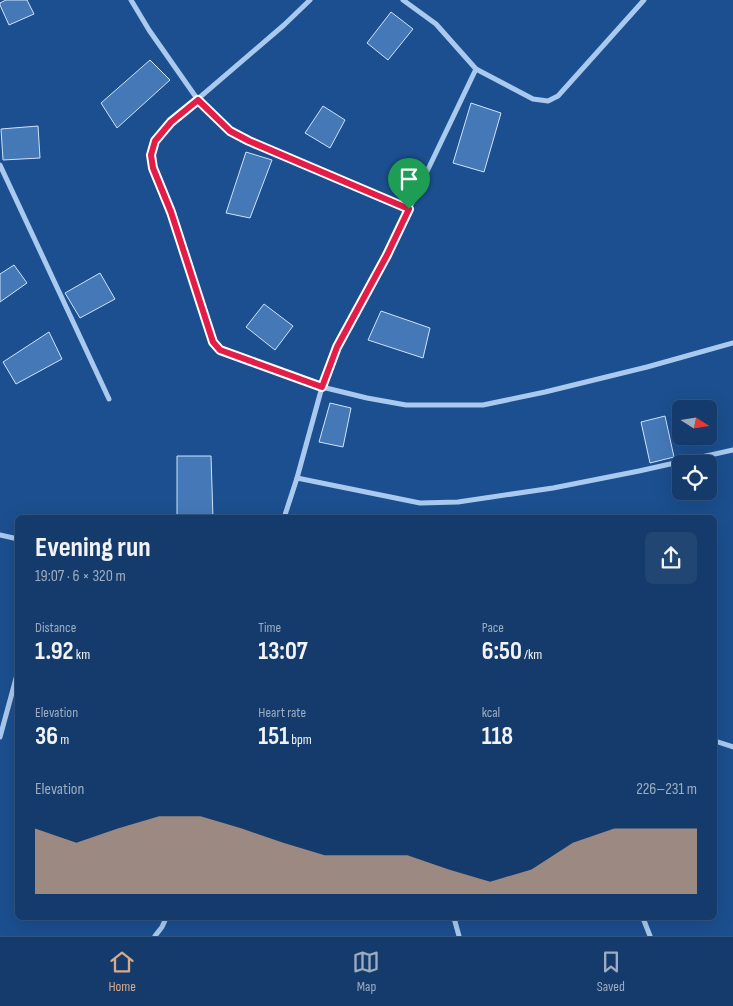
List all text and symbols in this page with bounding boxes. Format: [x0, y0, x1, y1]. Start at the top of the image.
pin [388, 158, 430, 209]
icon: arrive [395, 165, 423, 193]
north arrow [672, 400, 718, 445]
map controls [672, 400, 717, 500]
button: locate [672, 455, 717, 500]
text: Evening run [35, 531, 151, 564]
button: share [645, 532, 697, 584]
text: 19:07 · 6 × 320 m [35, 567, 126, 586]
text: Distance [35, 619, 76, 636]
text: Time [258, 619, 281, 636]
text: Pace [482, 619, 504, 636]
text: 1.92 [35, 636, 74, 667]
text: 13:07 [258, 636, 308, 667]
text: 6:50 [482, 636, 522, 667]
text: km [74, 646, 90, 663]
text: /km [522, 646, 542, 663]
text: Elevation [35, 704, 78, 721]
text: Heart rate [258, 704, 306, 721]
text: kcal [482, 704, 500, 721]
text: 36 [35, 721, 58, 752]
text: 151 [258, 721, 289, 752]
text: 118 [482, 721, 513, 752]
text: m [58, 731, 69, 748]
text: bpm [289, 731, 312, 748]
text: Elevation [35, 780, 84, 799]
text: 226–231 m [636, 780, 697, 799]
tab: Home [108, 948, 136, 995]
tab: Map [352, 948, 380, 995]
tab: Saved [597, 948, 625, 995]

